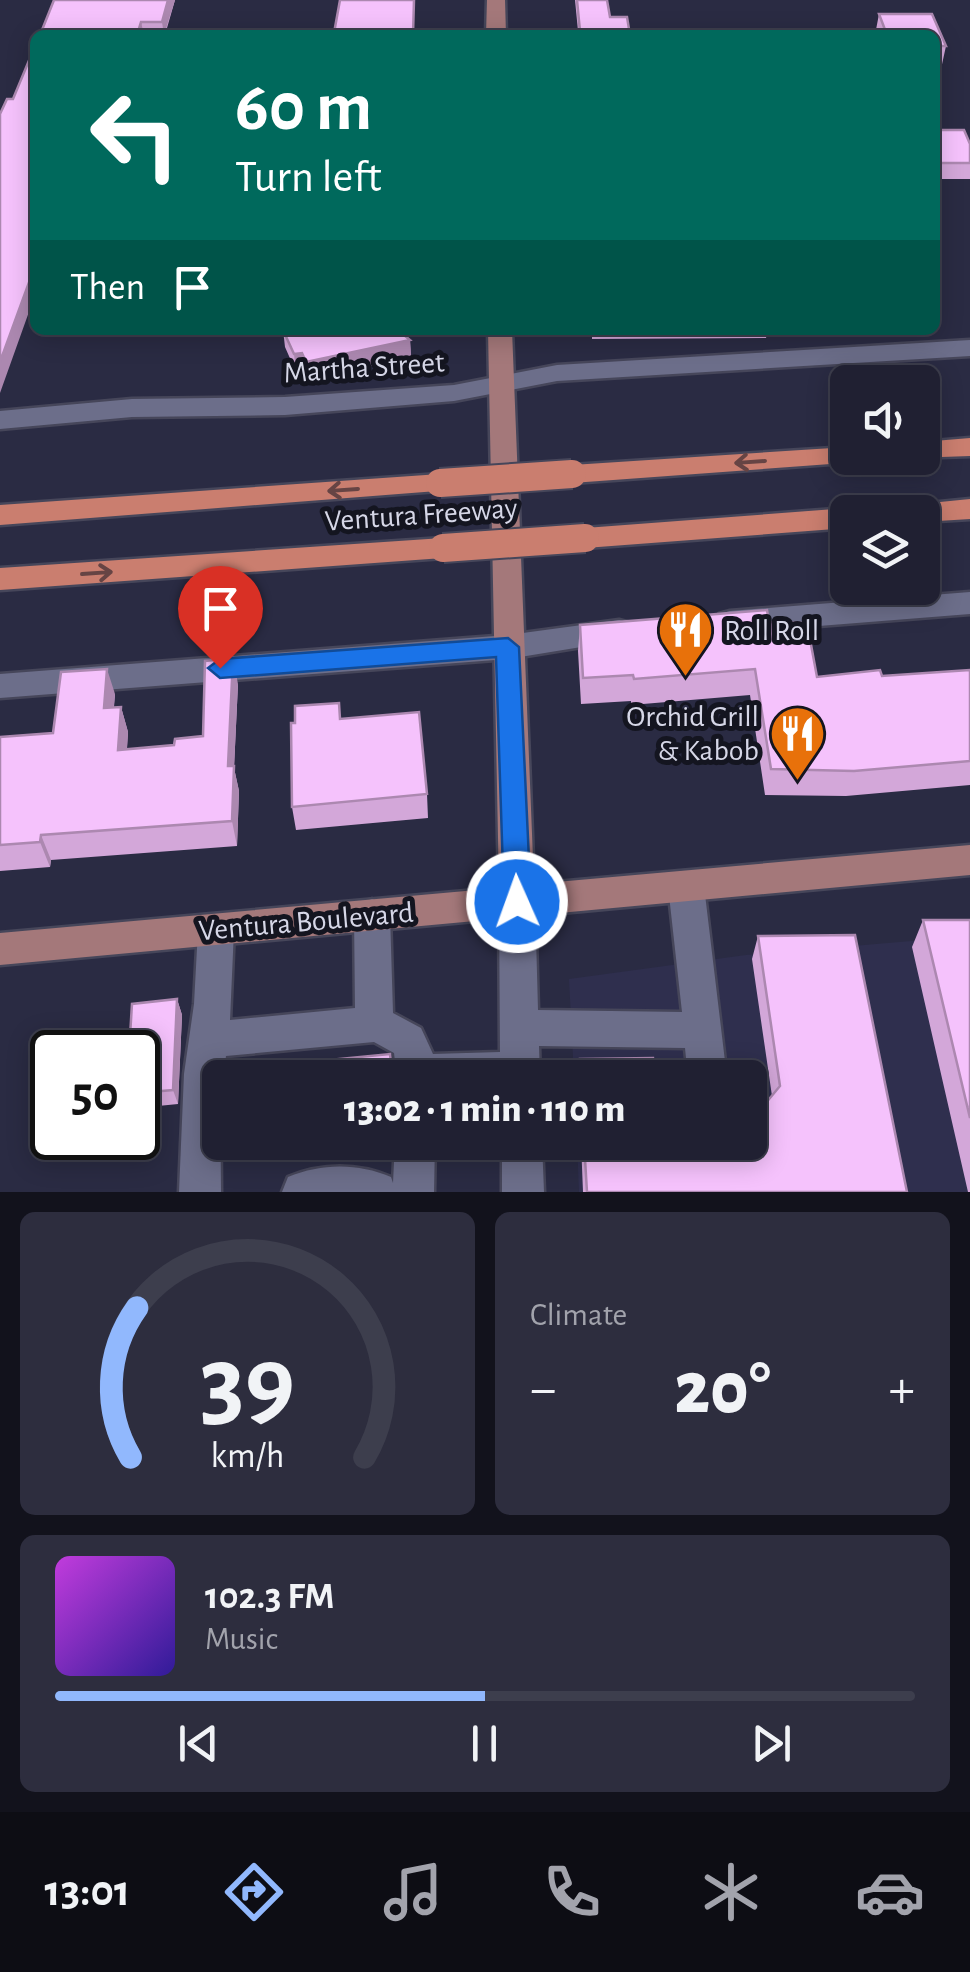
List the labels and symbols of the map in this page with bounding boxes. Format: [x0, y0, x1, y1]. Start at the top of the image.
street label: Martha Street [283, 347, 446, 389]
one-way arrow [735, 453, 767, 472]
one-way arrow [328, 481, 360, 500]
street label: Ventura Freeway [324, 493, 519, 537]
one-way arrow [81, 563, 113, 582]
pin [178, 566, 263, 669]
restaurant icon: Roll Roll [655, 600, 715, 679]
place label: Roll Roll [724, 616, 819, 646]
place label: Orchid Grill & Kabob [626, 702, 759, 766]
restaurant icon: Orchid Grill & Kabob [768, 703, 828, 782]
position arrow [465, 850, 569, 954]
street label: Ventura Boulevard [197, 898, 415, 946]
speed limit sign: 50 [30, 1030, 160, 1160]

